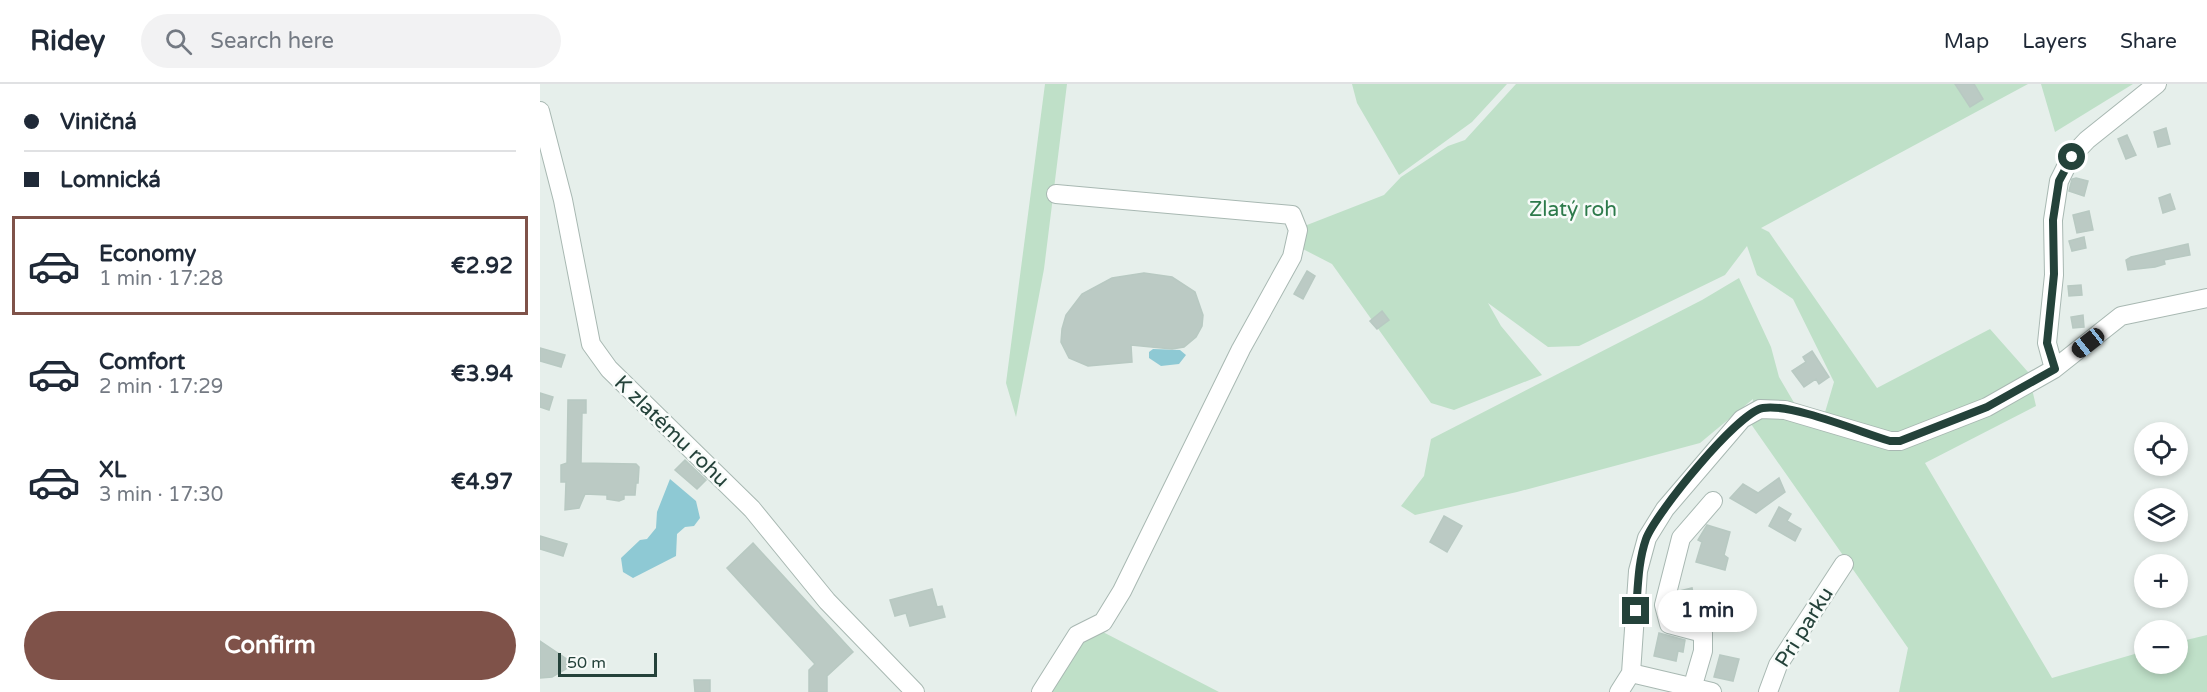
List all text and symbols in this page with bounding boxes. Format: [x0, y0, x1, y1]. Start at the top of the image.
search box [141, 14, 561, 68]
text: Ridey [30, 24, 105, 58]
icon: search [162, 25, 195, 58]
text: Search here [210, 28, 334, 54]
text: Map [1944, 29, 1989, 54]
text: Layers [2022, 29, 2087, 54]
text: Share [2120, 29, 2177, 54]
text: Viničná [60, 109, 137, 135]
route start [2058, 143, 2085, 170]
text: Lomnická [60, 167, 161, 193]
park label: Zlatý roh [1529, 197, 1617, 222]
icon: car [27, 239, 81, 293]
text: Economy [99, 241, 196, 267]
text: €2.92 [451, 253, 513, 279]
text: 1 min · 17:28 [99, 267, 223, 291]
car [2068, 325, 2108, 361]
icon: car [27, 347, 81, 401]
text: Comfort [99, 349, 185, 375]
text: €3.94 [451, 361, 513, 387]
street label: K zlatému rohu [609, 370, 734, 492]
text: 2 min · 17:29 [99, 375, 223, 399]
map controls [2134, 422, 2188, 674]
button: locate [2134, 422, 2188, 476]
icon: car [27, 455, 81, 509]
text: XL [99, 457, 126, 483]
text: €4.97 [451, 469, 513, 495]
text: 3 min · 17:30 [99, 483, 223, 507]
button: layers [2134, 488, 2188, 542]
button: + [2134, 554, 2188, 608]
street label: Pri parku [1770, 582, 1839, 672]
callout: 1 min [1657, 590, 1756, 632]
route end [1622, 597, 1649, 624]
text: 1 min [1681, 599, 1734, 623]
button: Confirm [24, 611, 516, 680]
button: − [2134, 620, 2188, 674]
scale bar [558, 650, 657, 678]
text: 50 m [567, 653, 606, 673]

